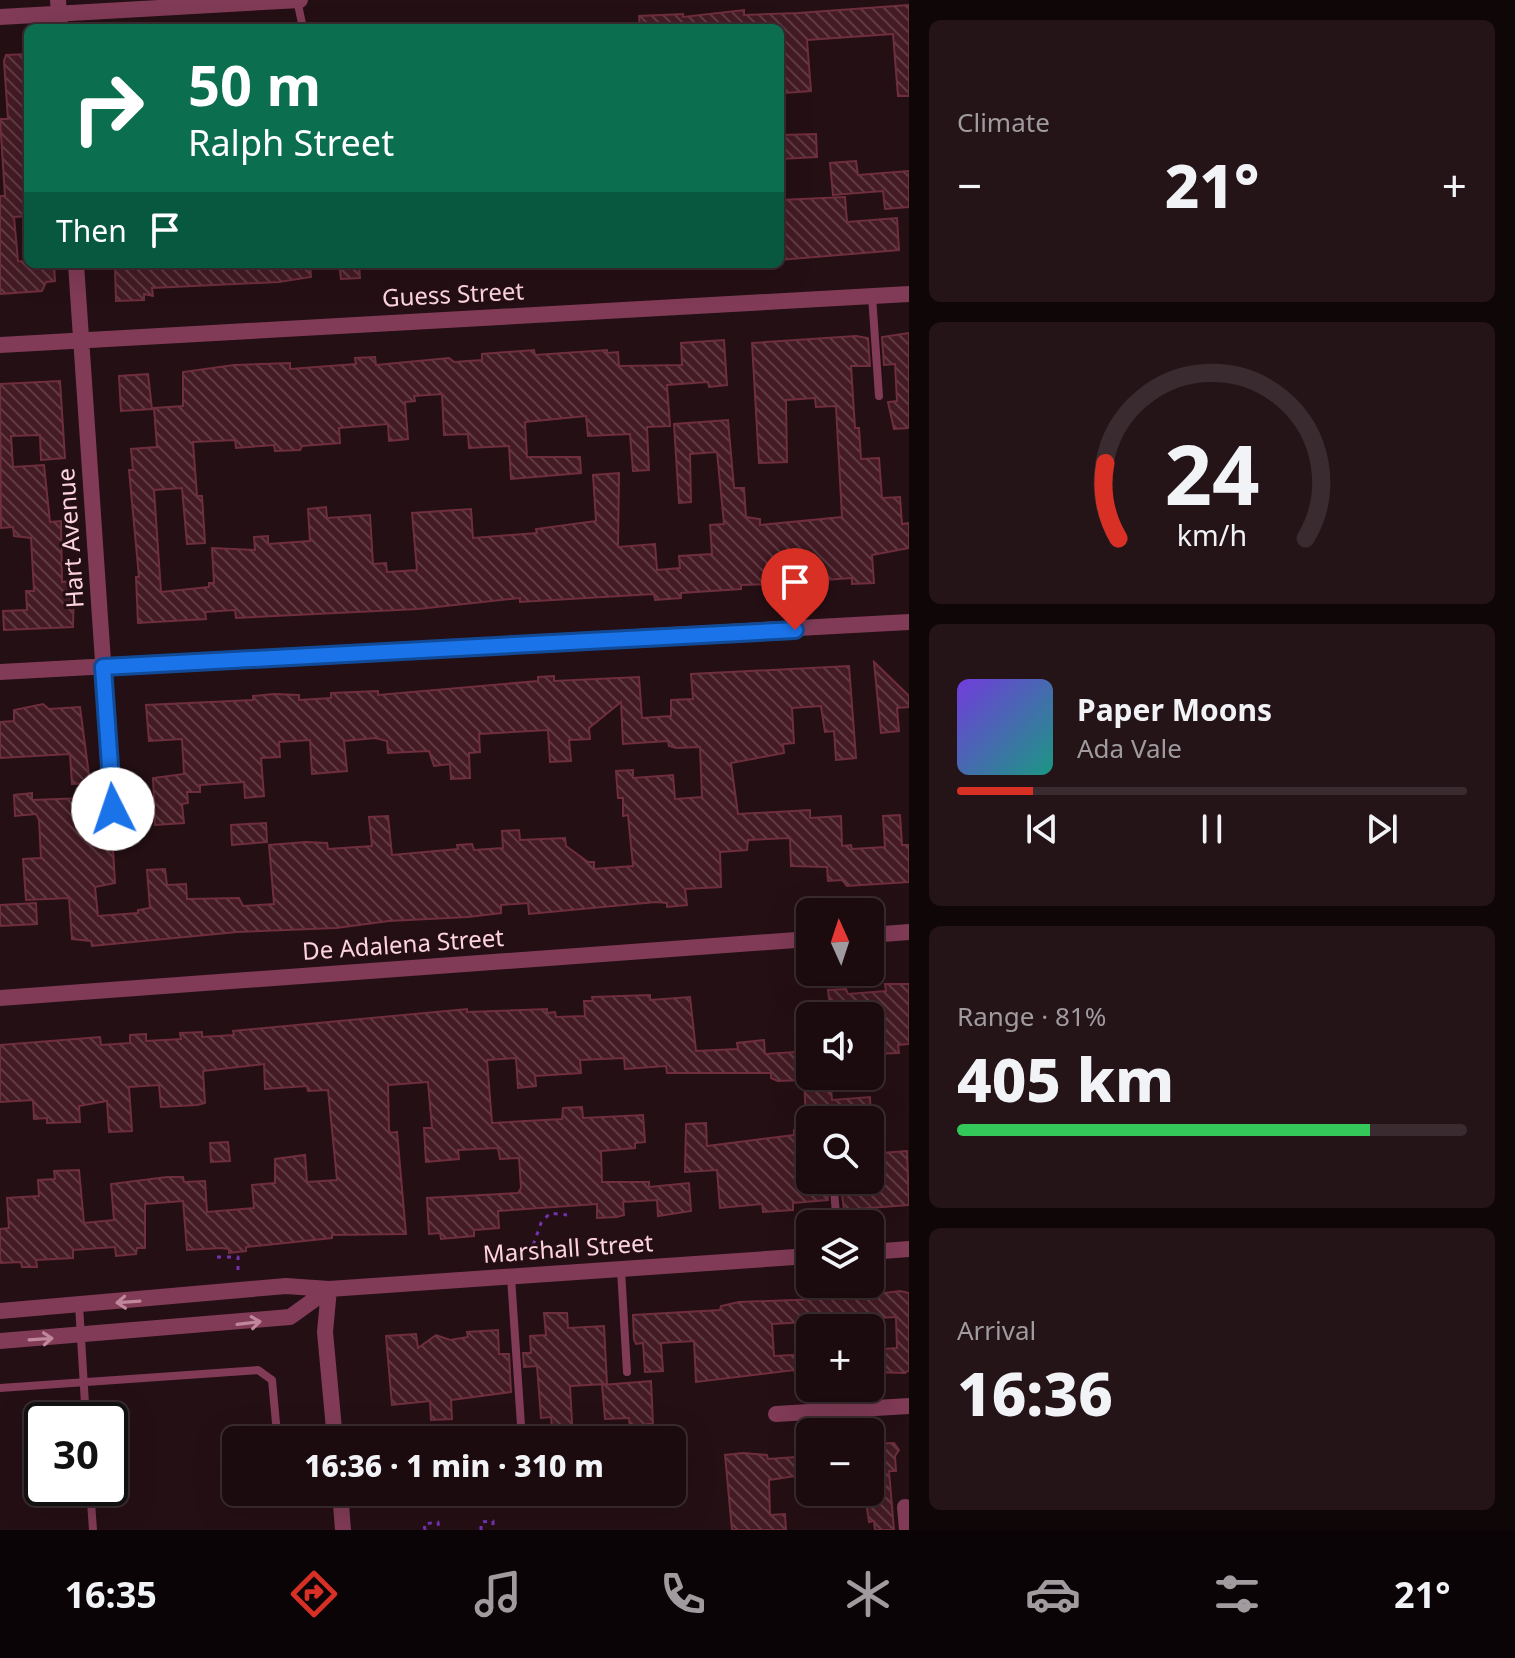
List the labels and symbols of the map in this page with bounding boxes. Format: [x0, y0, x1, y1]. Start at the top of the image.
street label: Guess Street [381, 273, 525, 314]
street label: Hart Avenue [48, 467, 91, 609]
pin [761, 548, 829, 630]
position arrow [71, 767, 155, 851]
north arrow [796, 898, 884, 986]
street label: De Adalena Street [301, 920, 505, 967]
street label: Marshall Street [482, 1225, 654, 1270]
one-way arrow [115, 1295, 141, 1310]
one-way arrow [236, 1315, 261, 1330]
one-way arrow [27, 1331, 53, 1346]
speed limit sign: 30 [24, 1402, 128, 1506]

